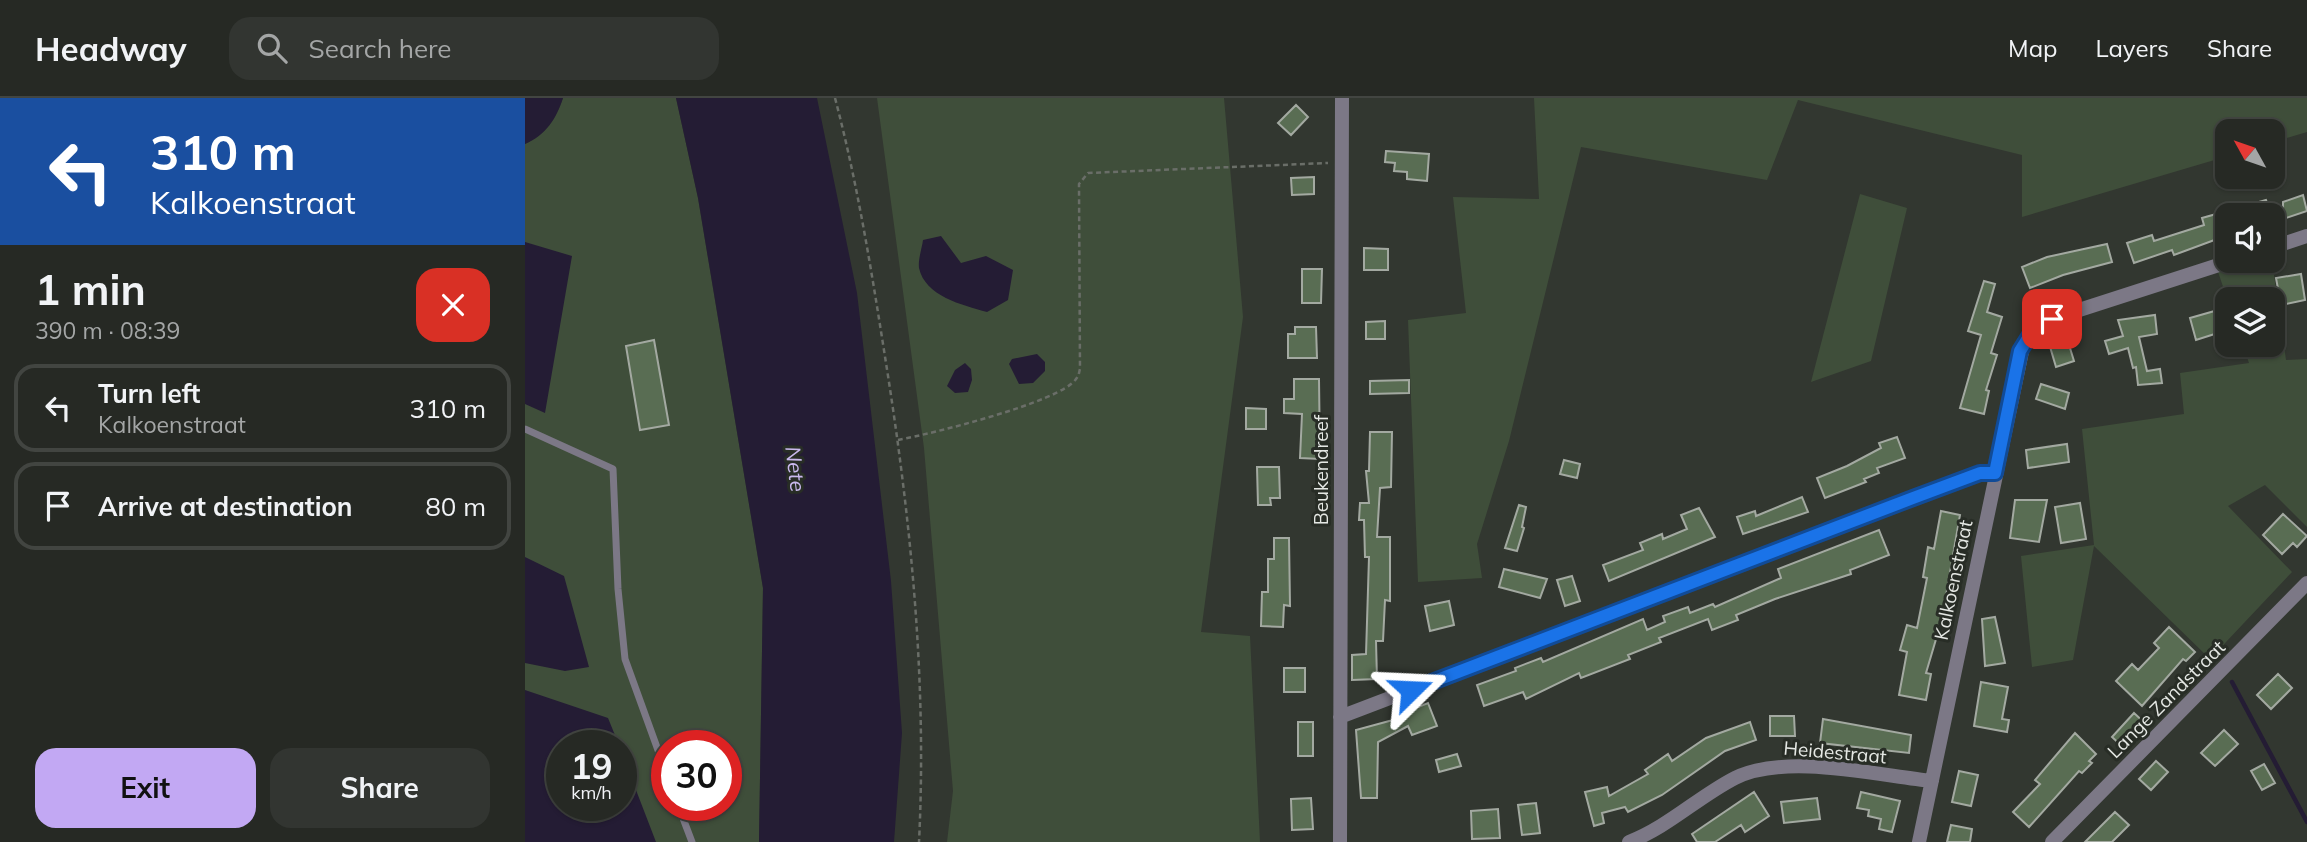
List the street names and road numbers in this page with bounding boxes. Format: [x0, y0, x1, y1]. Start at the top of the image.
street label: Beukendreef [1309, 414, 1333, 525]
street label: Kalkoenstraat [1929, 517, 1977, 642]
street label: Lange Zandstraat [2102, 635, 2230, 763]
street label: Heidestraat [1782, 736, 1888, 768]

